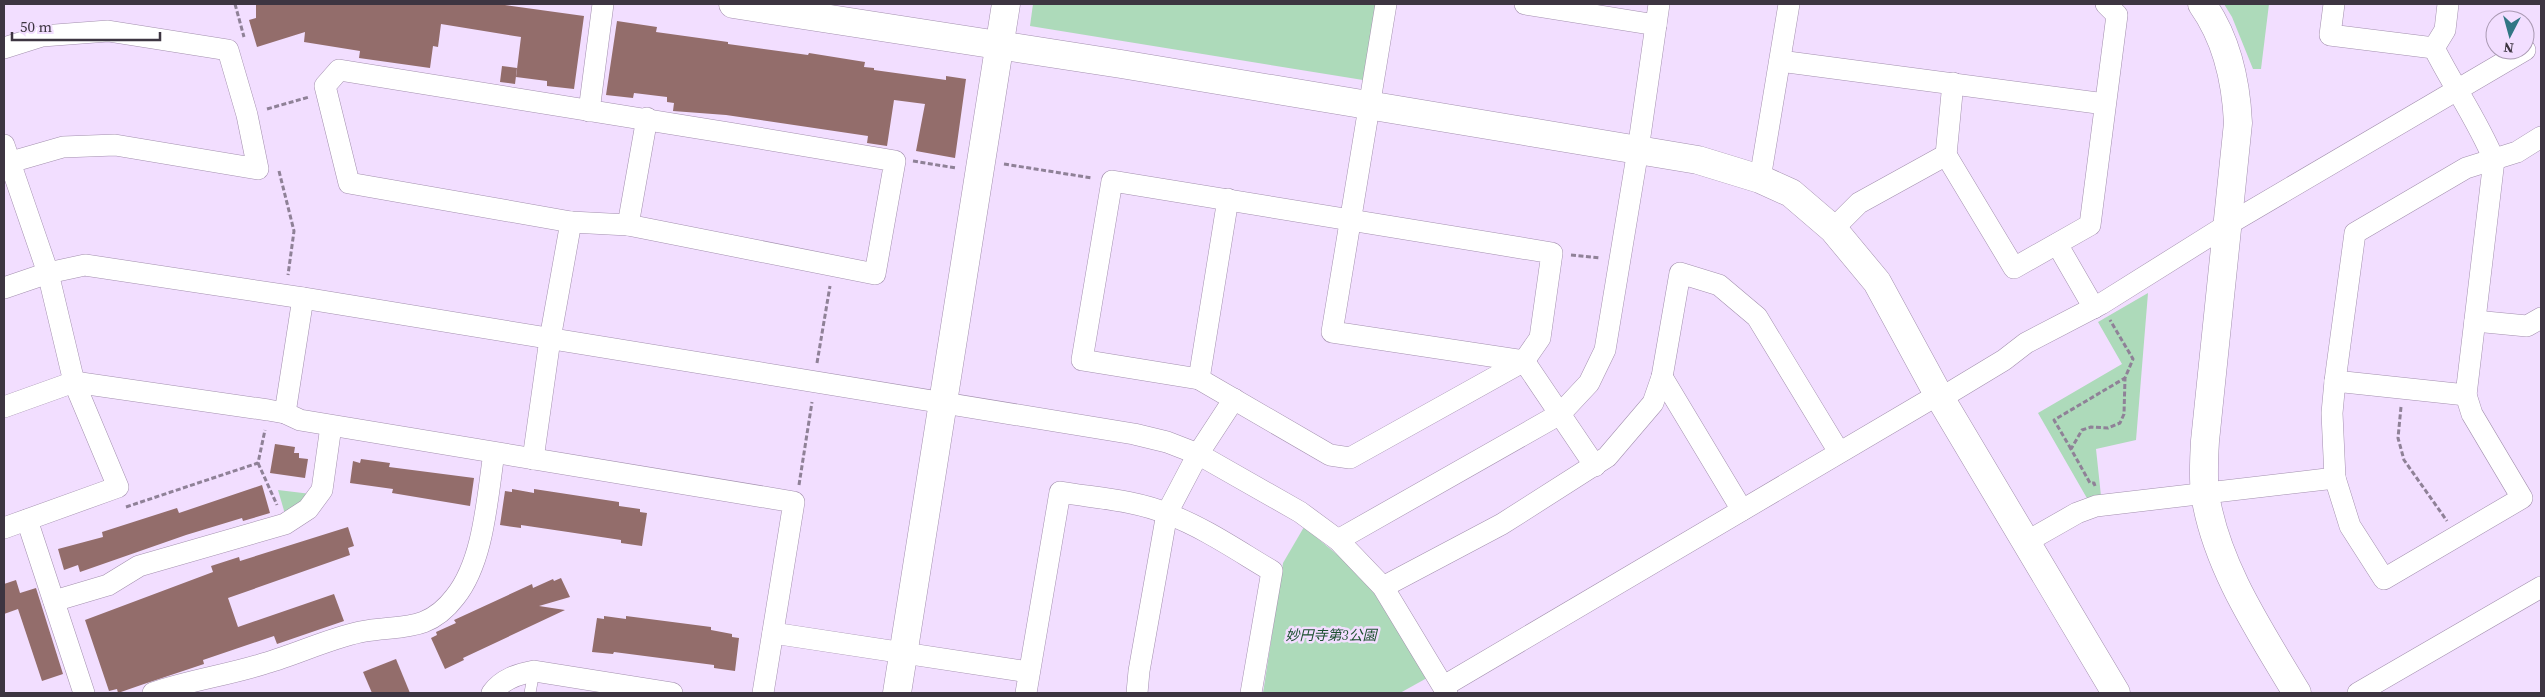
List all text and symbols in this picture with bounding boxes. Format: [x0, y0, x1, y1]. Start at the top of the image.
scale bar [12, 10, 160, 42]
north arrow [2485, 10, 2535, 60]
text: 50 m [20, 16, 52, 37]
text: N [2503, 37, 2515, 58]
park label: 妙円寺第3公園 [1285, 625, 1379, 645]

